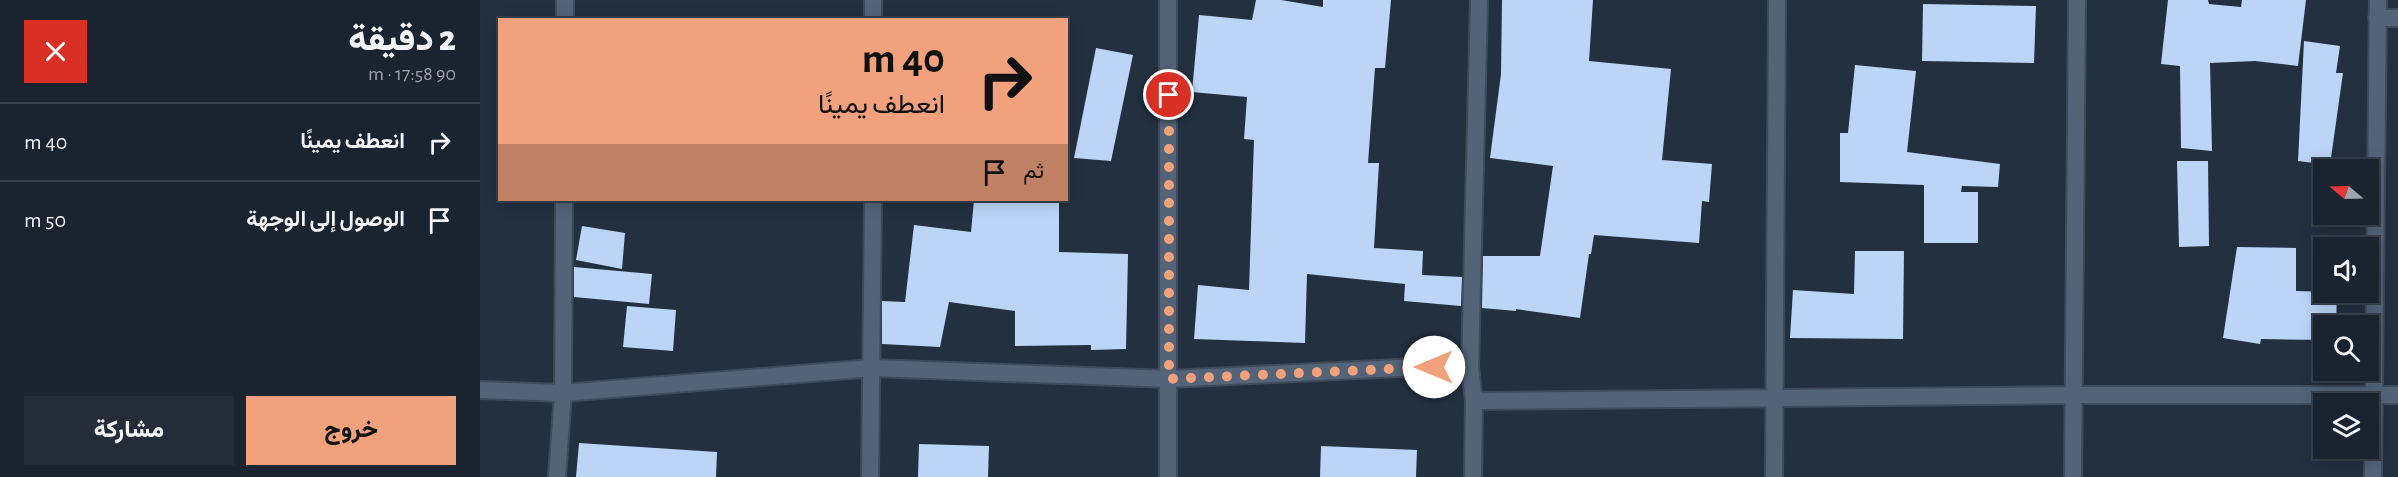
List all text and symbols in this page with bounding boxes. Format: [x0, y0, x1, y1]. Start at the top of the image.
button: close [24, 20, 87, 83]
text: 2 دقيقة [348, 21, 456, 57]
text: 40 m [862, 38, 945, 80]
icon: right [966, 42, 1044, 120]
text: 90 m · 17:58 [368, 64, 456, 84]
pin [1143, 69, 1194, 120]
icon: arrive [1152, 78, 1185, 111]
text: انعطف يمينًا [818, 91, 945, 118]
icon: right [423, 126, 456, 159]
text: انعطف يمينًا [300, 130, 405, 152]
text: 40 m [24, 131, 67, 153]
icon: arrive [978, 156, 1011, 189]
north arrow [2313, 159, 2379, 225]
map controls [2313, 159, 2379, 459]
text: ثم [1023, 160, 1044, 182]
icon: arrive [423, 204, 456, 237]
text: الوصول إلى الوجهة [246, 208, 405, 230]
text: 50 m [24, 209, 66, 231]
button: sound [2313, 237, 2379, 303]
button: search [2313, 315, 2379, 381]
position arrow [1402, 335, 1466, 399]
button: layers [2313, 393, 2379, 459]
button: مشاركة [24, 396, 234, 465]
button: خروج [246, 396, 456, 465]

